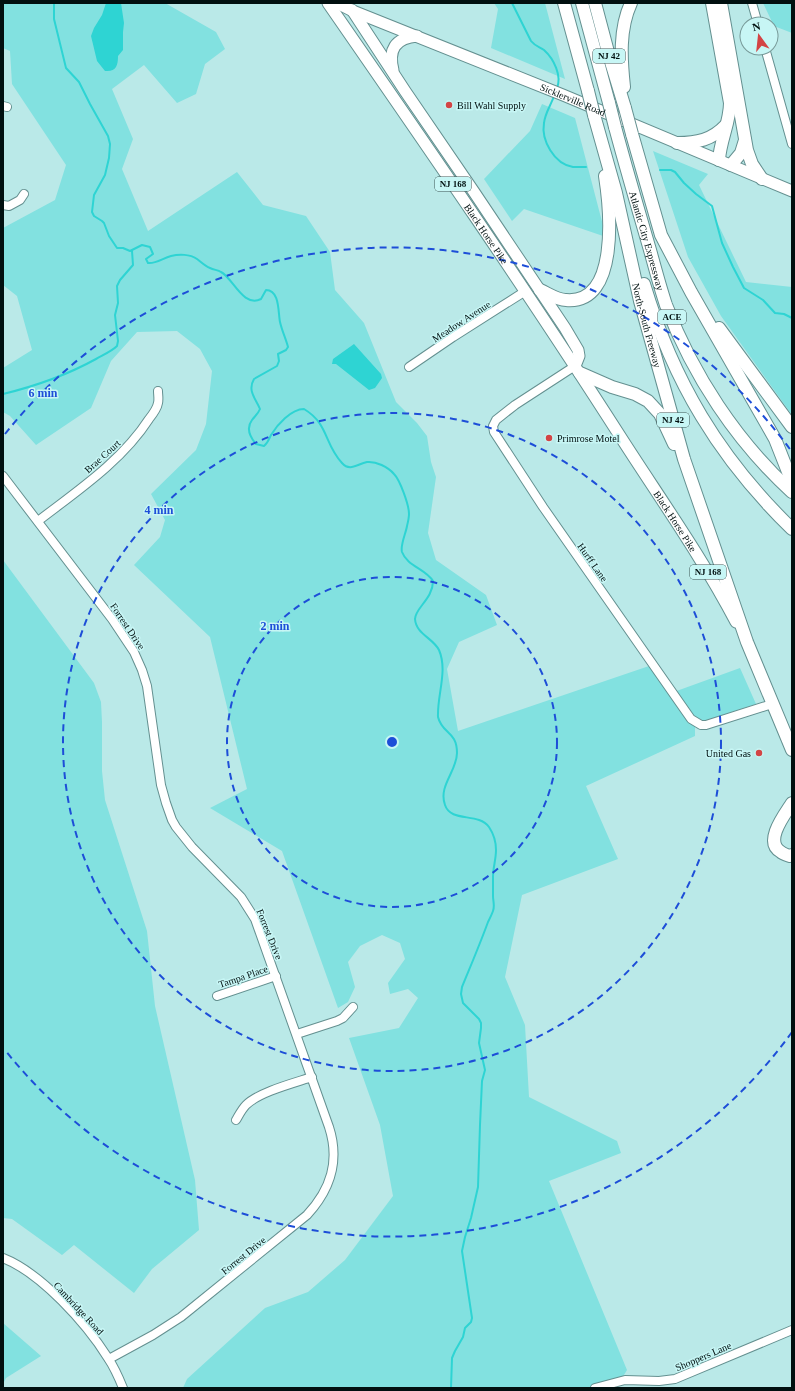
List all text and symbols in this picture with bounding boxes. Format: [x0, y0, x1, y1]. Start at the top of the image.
north arrow [739, 16, 779, 56]
text: N [751, 20, 762, 33]
road number: NJ 42 [593, 49, 625, 63]
street label: Sicklerville Road [539, 81, 607, 118]
marker: Bill Wahl Supply [444, 100, 454, 110]
place label: Bill Wahl Supply [457, 100, 526, 111]
road number: NJ 168 [435, 177, 471, 191]
street label: Atlantic City Expressway [627, 190, 666, 292]
street label: Black Horse Pike [462, 202, 511, 267]
street label: North-South Freeway [630, 282, 663, 369]
street label: Meadow Avenue [430, 298, 493, 344]
road number: ACE [658, 310, 686, 324]
text: 6 min [28, 386, 58, 400]
road number: NJ 42 [657, 413, 689, 427]
marker: Primrose Motel [544, 433, 554, 443]
place label: Primrose Motel [557, 433, 620, 444]
street label: Brae Court [82, 437, 123, 475]
street label: Black Horse Pike [651, 489, 699, 554]
text: 4 min [144, 503, 174, 517]
street label: Hurff Lane [575, 541, 610, 584]
road number: NJ 168 [690, 565, 726, 579]
street label: Forrest Drive [108, 601, 147, 652]
text: 2 min [260, 619, 290, 633]
centre of rings [385, 735, 399, 749]
place label: United Gas [706, 748, 751, 759]
marker: United Gas [754, 748, 764, 758]
street label: Forrest Drive [254, 907, 285, 962]
street label: Tampa Place [217, 963, 270, 990]
street label: Forrest Drive [219, 1234, 268, 1277]
street label: Cambridge Road [51, 1280, 106, 1337]
street label: Shoppers Lane [674, 1340, 733, 1373]

